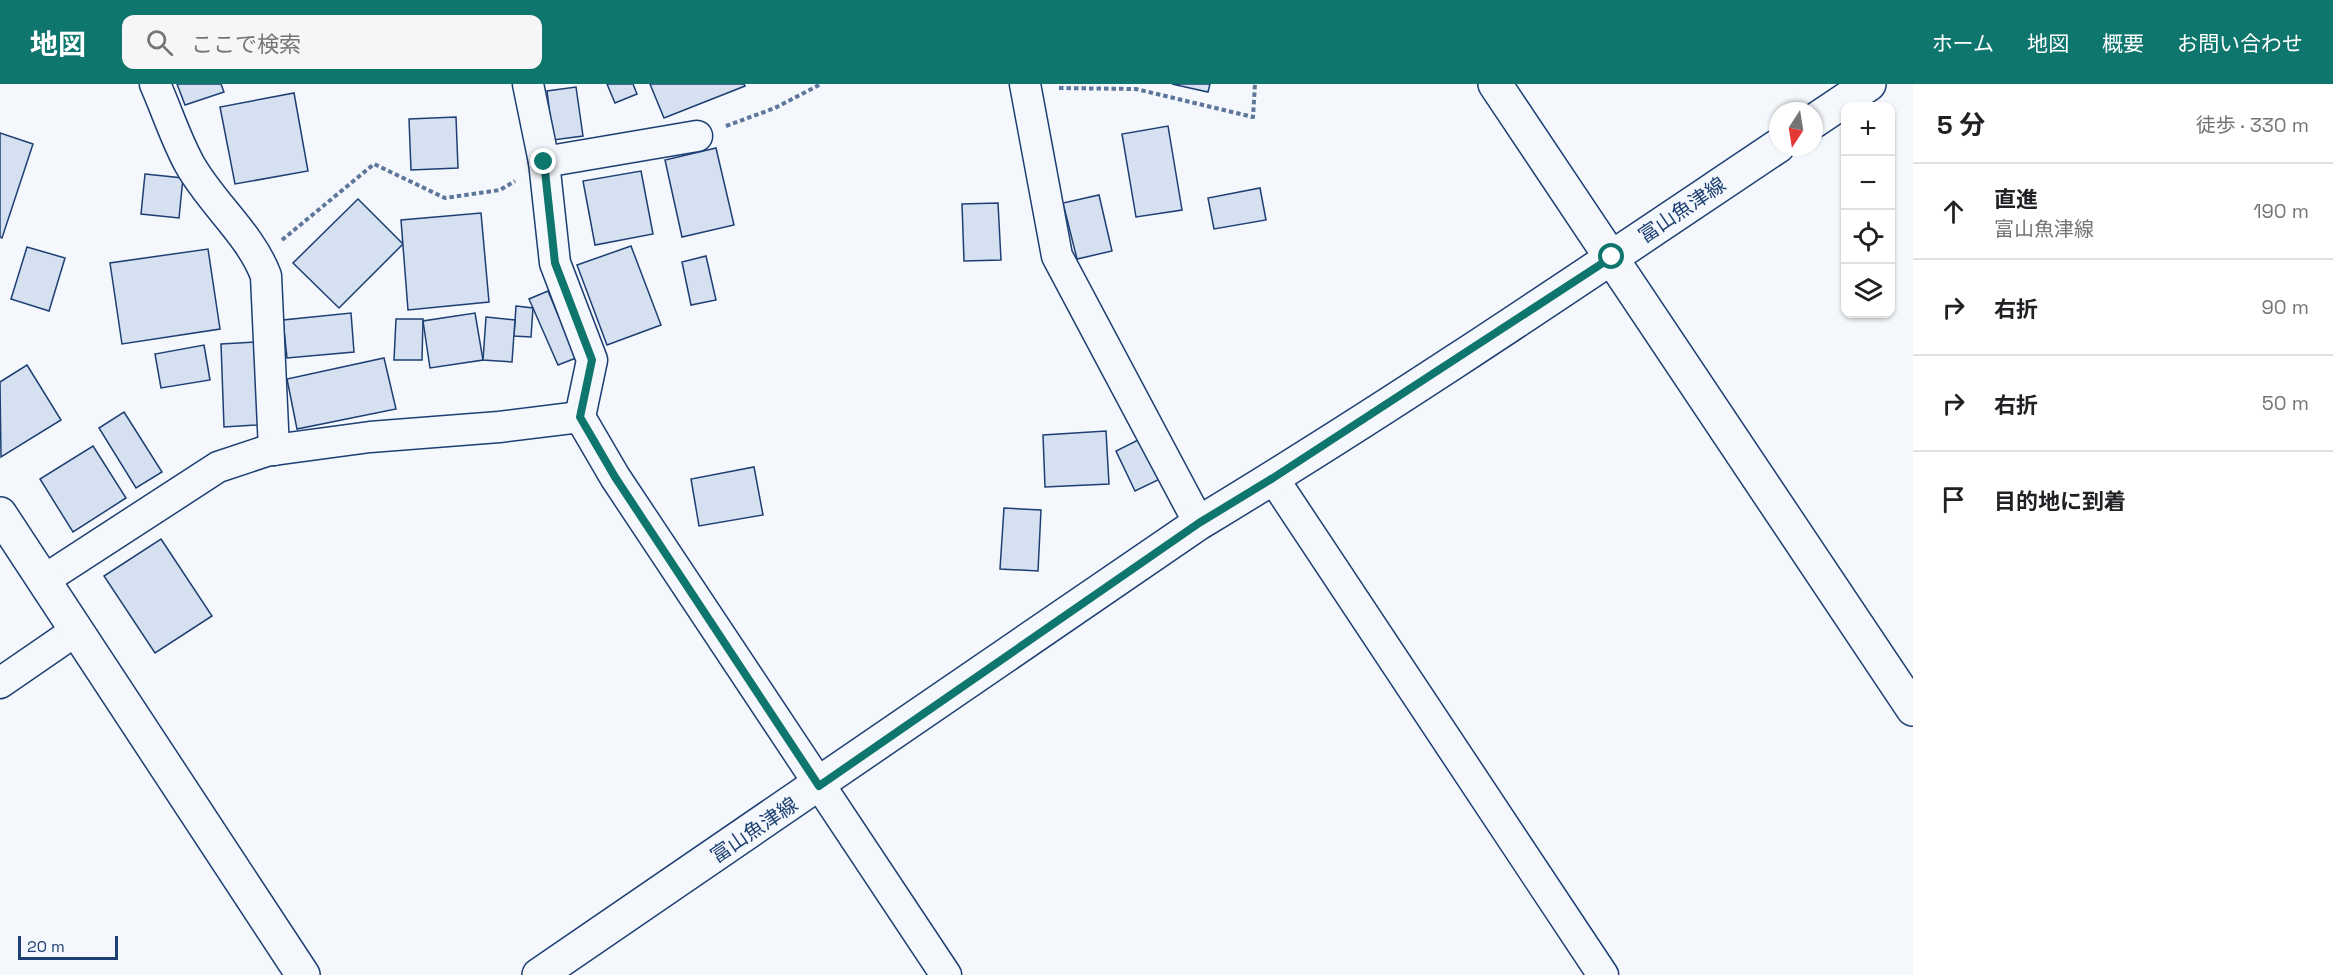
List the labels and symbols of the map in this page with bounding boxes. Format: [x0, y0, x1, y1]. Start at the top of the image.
north arrow [1769, 102, 1823, 156]
route end [530, 148, 556, 174]
street label: 富山魚津線 [1633, 171, 1731, 249]
route start [1598, 243, 1624, 269]
street label: 富山魚津線 [705, 791, 803, 869]
scale bar [18, 933, 118, 960]

